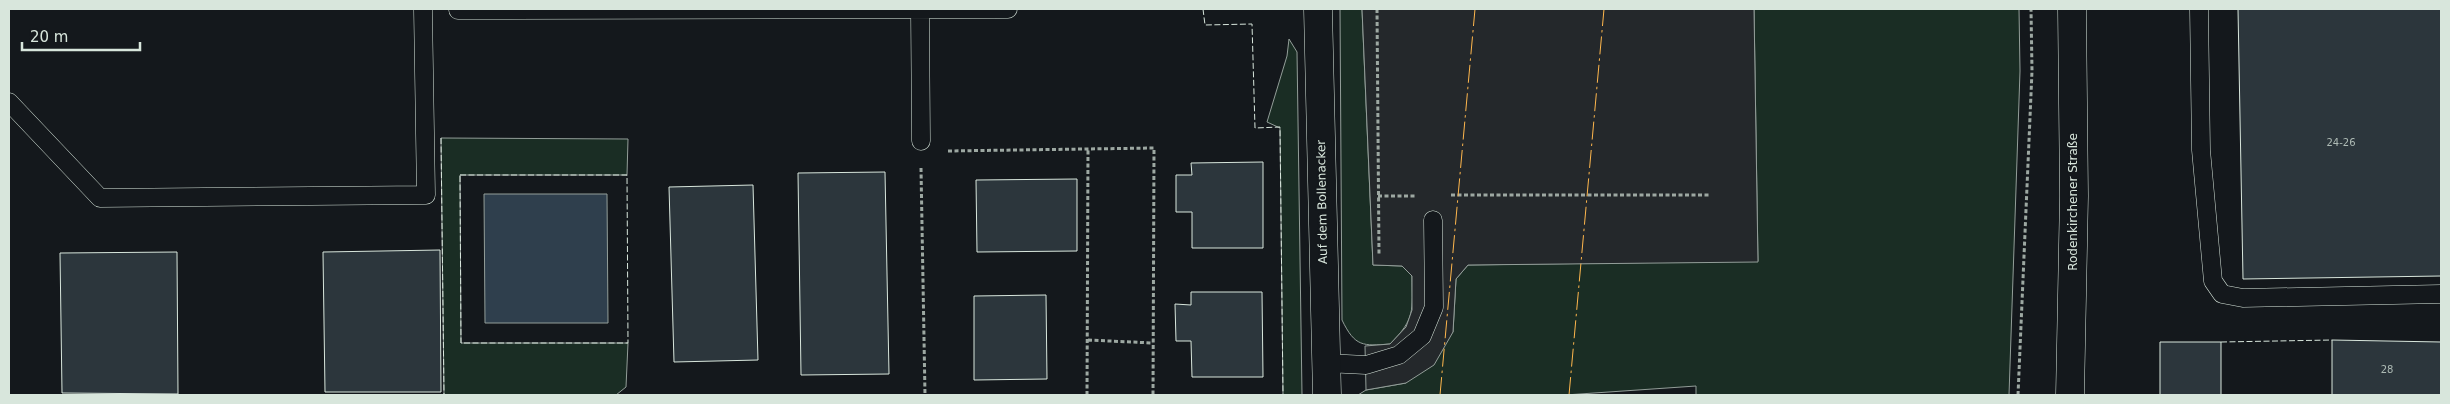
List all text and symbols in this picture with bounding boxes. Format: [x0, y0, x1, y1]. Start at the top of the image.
scale bar [22, 20, 140, 52]
text: 20 m [30, 28, 68, 46]
street label: Rodenkirchener Straße [2066, 133, 2080, 271]
house number: 24-26 [2326, 137, 2356, 148]
street label: Auf dem Bollenacker [1314, 140, 1330, 264]
house number: 28 [2381, 364, 2393, 375]

